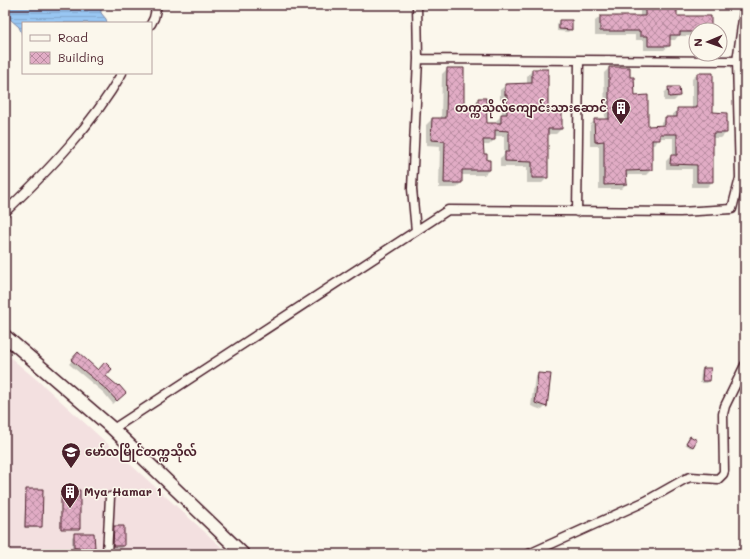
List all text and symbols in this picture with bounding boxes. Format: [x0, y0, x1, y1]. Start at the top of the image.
legend [22, 22, 152, 74]
north arrow [688, 22, 728, 62]
text: Road [58, 29, 88, 45]
text: N [690, 38, 705, 47]
text: Building [58, 49, 104, 65]
building icon: တက္ကသိုလ်ကျောင်းသားဆောင် [610, 97, 632, 125]
place label: တက္ကသိုလ်ကျောင်းသားဆောင် [455, 98, 607, 119]
school or university icon: မော်လမြိုင်တက္ကသိုလ် [60, 441, 82, 469]
place label: မော်လမြိုင်တက္ကသိုလ် [85, 442, 197, 463]
building icon: Mya Hamar 1 [59, 481, 81, 509]
place label: Mya Hamar 1 [84, 483, 162, 499]

